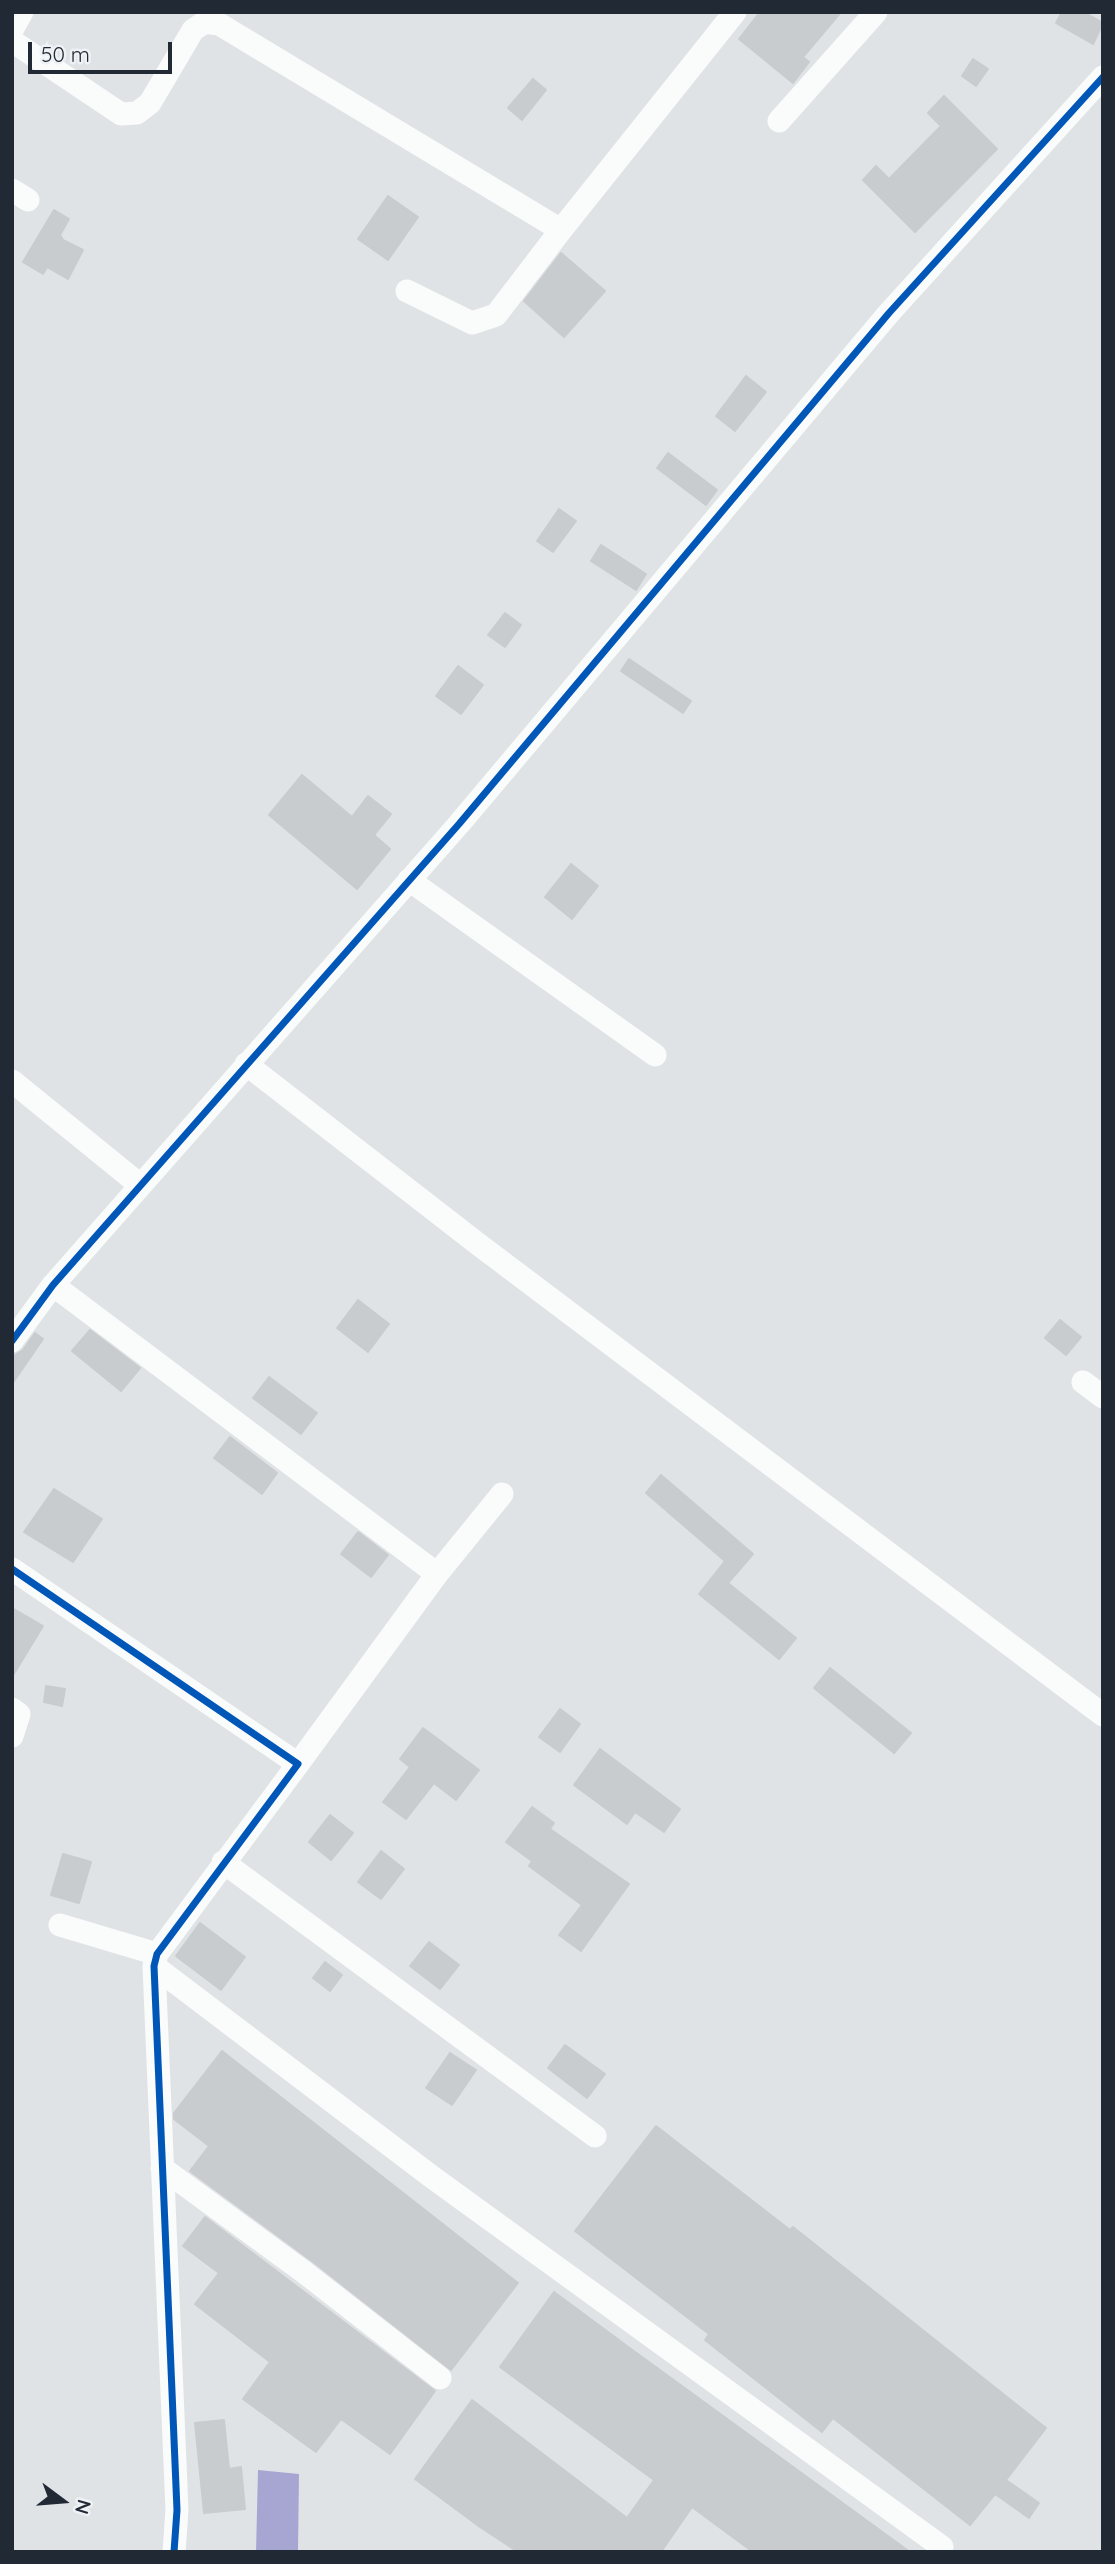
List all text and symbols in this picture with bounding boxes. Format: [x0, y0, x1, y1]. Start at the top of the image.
scale bar [32, 28, 175, 72]
text: 50 m [41, 41, 90, 67]
north arrow [28, 2466, 98, 2536]
text: N [70, 2497, 97, 2517]

